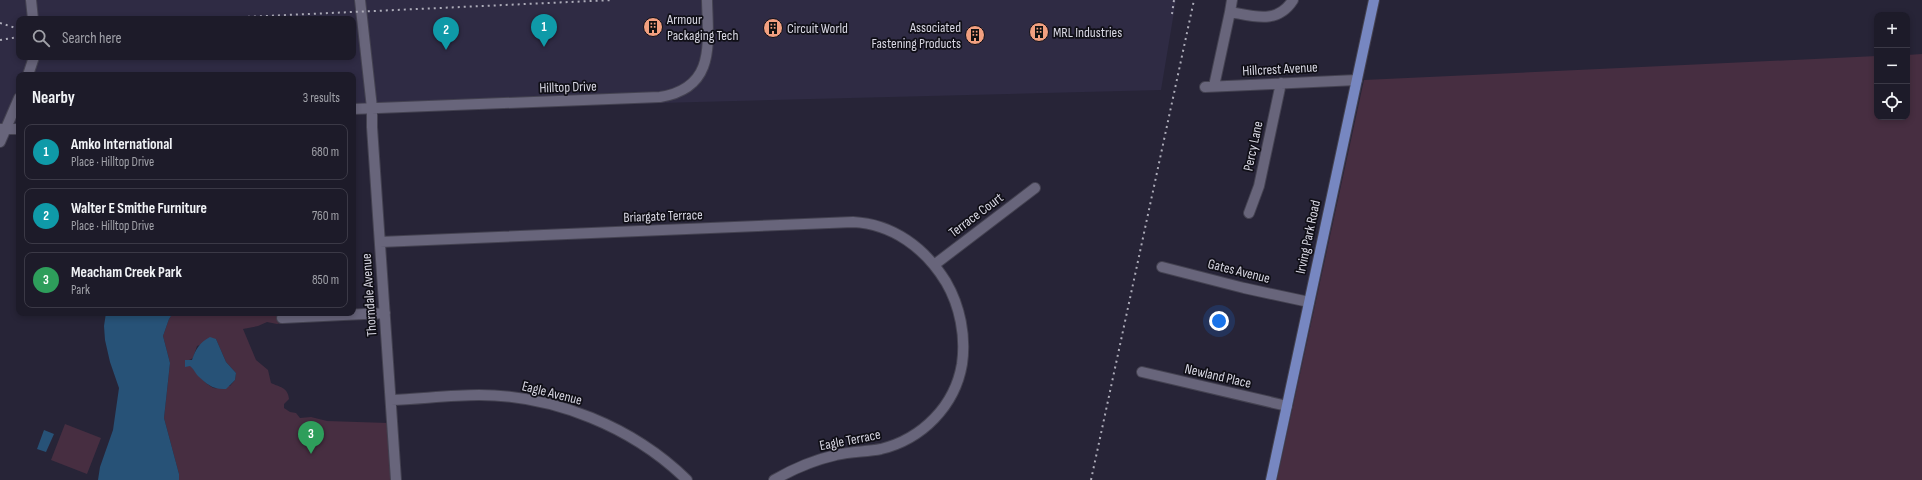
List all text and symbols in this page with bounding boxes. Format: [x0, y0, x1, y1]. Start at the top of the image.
place label: Armour Packaging Tech [666, 11, 738, 44]
map controls [1874, 12, 1910, 120]
button: + [1874, 12, 1910, 48]
pin: 1 [531, 14, 557, 47]
search box [16, 16, 356, 60]
building icon: Armour Packaging Tech [642, 16, 664, 38]
pin: 2 [433, 17, 459, 50]
building icon: Circuit World [762, 17, 784, 39]
place label: Associated Fastening Products [871, 19, 961, 52]
place label: Circuit World [787, 20, 848, 37]
building icon: MRL Industries [1028, 21, 1050, 43]
building icon: Associated Fastening Products [964, 24, 986, 46]
place label: MRL Industries [1053, 24, 1122, 41]
icon: search [30, 27, 52, 49]
text: Search here [62, 29, 122, 48]
button: − [1874, 48, 1910, 84]
street label: Hillcrest Avenue [1242, 59, 1318, 79]
street label: Hilltop Drive [539, 78, 597, 96]
button: locate [1874, 84, 1910, 120]
text: Nearby [32, 88, 75, 108]
text: 3 results [303, 90, 340, 106]
street label: Percy Lane [1239, 119, 1267, 173]
text: Amko International [71, 135, 172, 154]
text: 1 [43, 144, 49, 160]
text: 680 m [311, 144, 339, 160]
text: Place · Hilltop Drive [71, 154, 154, 170]
street label: Terrace Court [945, 189, 1007, 241]
street label: Irving Park Road [1292, 198, 1324, 275]
text: Walter E Smithe Furniture [71, 199, 207, 218]
street label: Briargate Terrace [623, 206, 703, 226]
text: 2 [43, 208, 49, 224]
text: 760 m [312, 208, 339, 224]
text: Place · Hilltop Drive [71, 218, 154, 234]
street label: Thorndale Avenue [358, 253, 380, 337]
street label: Gates Avenue [1206, 255, 1272, 287]
text: Meacham Creek Park [71, 263, 182, 282]
text: 3 [43, 272, 49, 288]
text: 850 m [312, 272, 339, 288]
text: Park [71, 282, 90, 298]
your location [1209, 311, 1229, 331]
street label: Newland Place [1183, 360, 1253, 392]
street label: Eagle Avenue [520, 377, 584, 409]
pin: 3 [298, 421, 324, 454]
street label: Eagle Terrace [818, 426, 882, 454]

